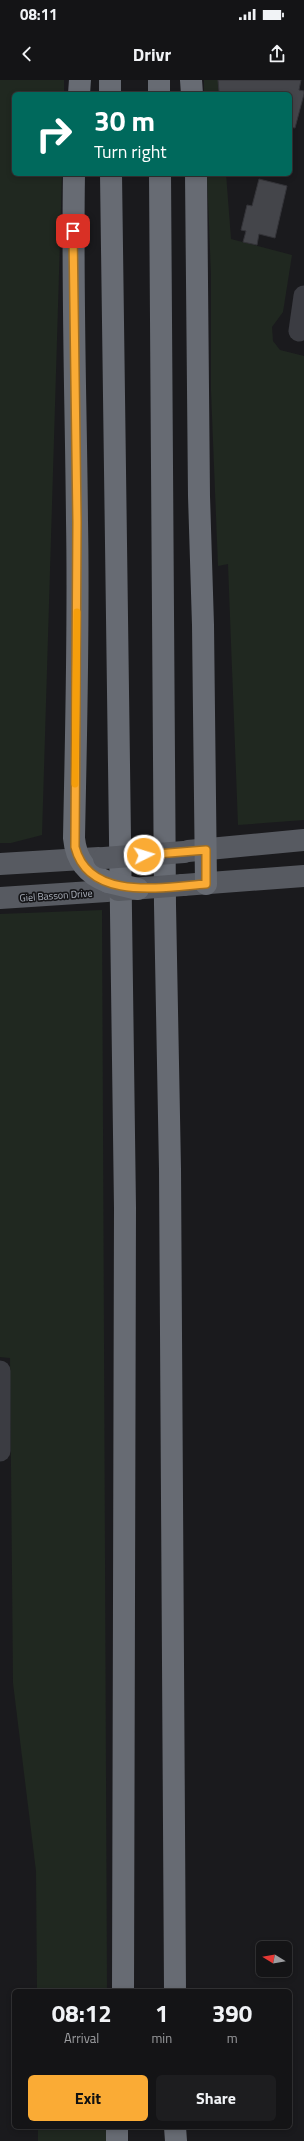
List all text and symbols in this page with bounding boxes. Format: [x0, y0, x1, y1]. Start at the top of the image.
text: 08:11 [20, 3, 57, 26]
text: Drivr [133, 41, 171, 68]
icon: back [16, 43, 38, 65]
icon: share [266, 43, 288, 65]
text: 30 m [94, 99, 155, 142]
icon: right [28, 108, 80, 160]
text: Turn right [94, 138, 167, 165]
pin [56, 214, 90, 248]
icon: arrive [62, 220, 84, 242]
position arrow [123, 834, 165, 876]
street label: Giel Basson Drive [19, 885, 93, 906]
north arrow [256, 1941, 292, 1977]
map controls [256, 1941, 292, 1977]
text: 08:12 [52, 1995, 112, 2031]
text: 1 [155, 1995, 169, 2031]
text: 390 [212, 1995, 252, 2031]
text: Arrival [64, 2028, 99, 2048]
text: min [151, 2028, 172, 2048]
text: m [227, 2028, 238, 2048]
button: Exit [28, 2075, 148, 2121]
button: Share [156, 2075, 276, 2121]

